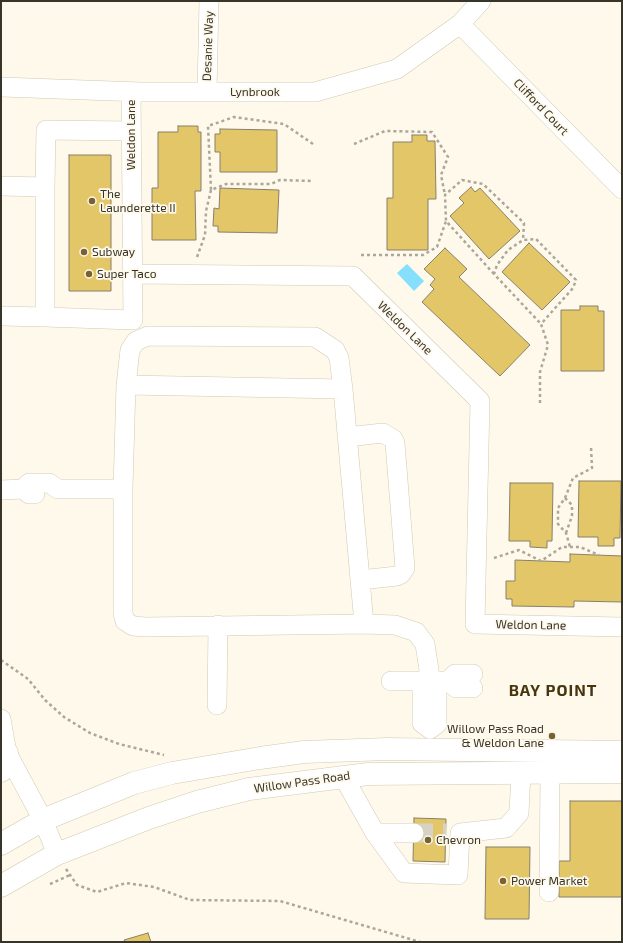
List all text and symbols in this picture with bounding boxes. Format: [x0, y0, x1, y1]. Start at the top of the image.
street label: Desanie Way [200, 11, 216, 81]
street label: Clifford Court [511, 76, 571, 138]
street label: Lynbrook [230, 85, 280, 99]
street label: Weldon Lane [124, 100, 138, 170]
place label: The Launderette II [100, 187, 176, 215]
marker: The Launderette II [87, 196, 97, 206]
place label: Subway [92, 245, 135, 259]
marker: Subway [79, 247, 89, 257]
place label: Super Taco [97, 267, 156, 281]
marker: Super Taco [84, 269, 94, 279]
street label: Weldon Lane [375, 298, 435, 358]
street label: Weldon Lane [496, 617, 566, 633]
district label: BAY POINT [509, 681, 597, 701]
place label: Willow Pass Road & Weldon Lane [447, 722, 544, 750]
marker: Willow Pass Road & Weldon Lane [547, 731, 557, 741]
street label: Willow Pass Road [253, 768, 351, 796]
place label: Chevron [436, 833, 481, 847]
marker: Chevron [423, 835, 433, 845]
place label: Power Market [511, 874, 587, 888]
marker: Power Market [498, 876, 508, 886]

